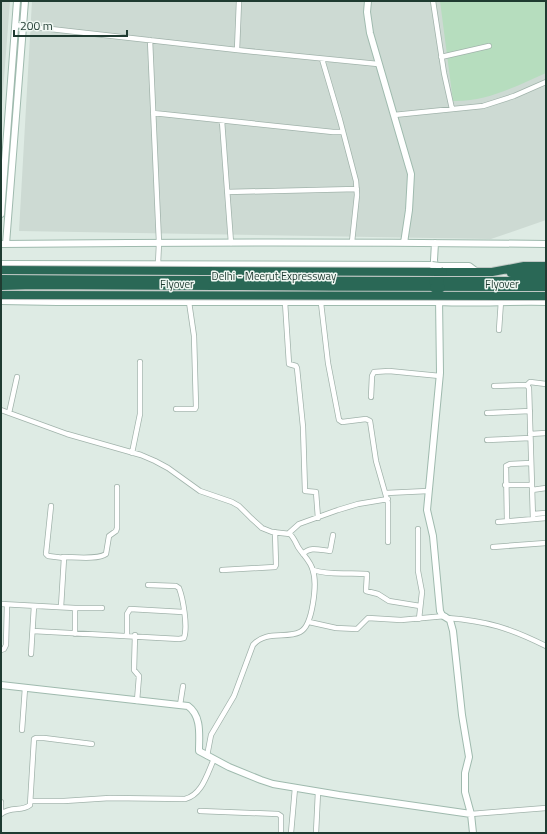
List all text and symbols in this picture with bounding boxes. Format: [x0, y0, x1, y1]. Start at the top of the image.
scale bar [14, 12, 127, 38]
text: 200 m [20, 16, 53, 35]
street label: Delhi - Meerut Expressway [212, 268, 337, 284]
street label: Flyover [160, 276, 194, 292]
street label: Flyover [485, 276, 519, 292]

